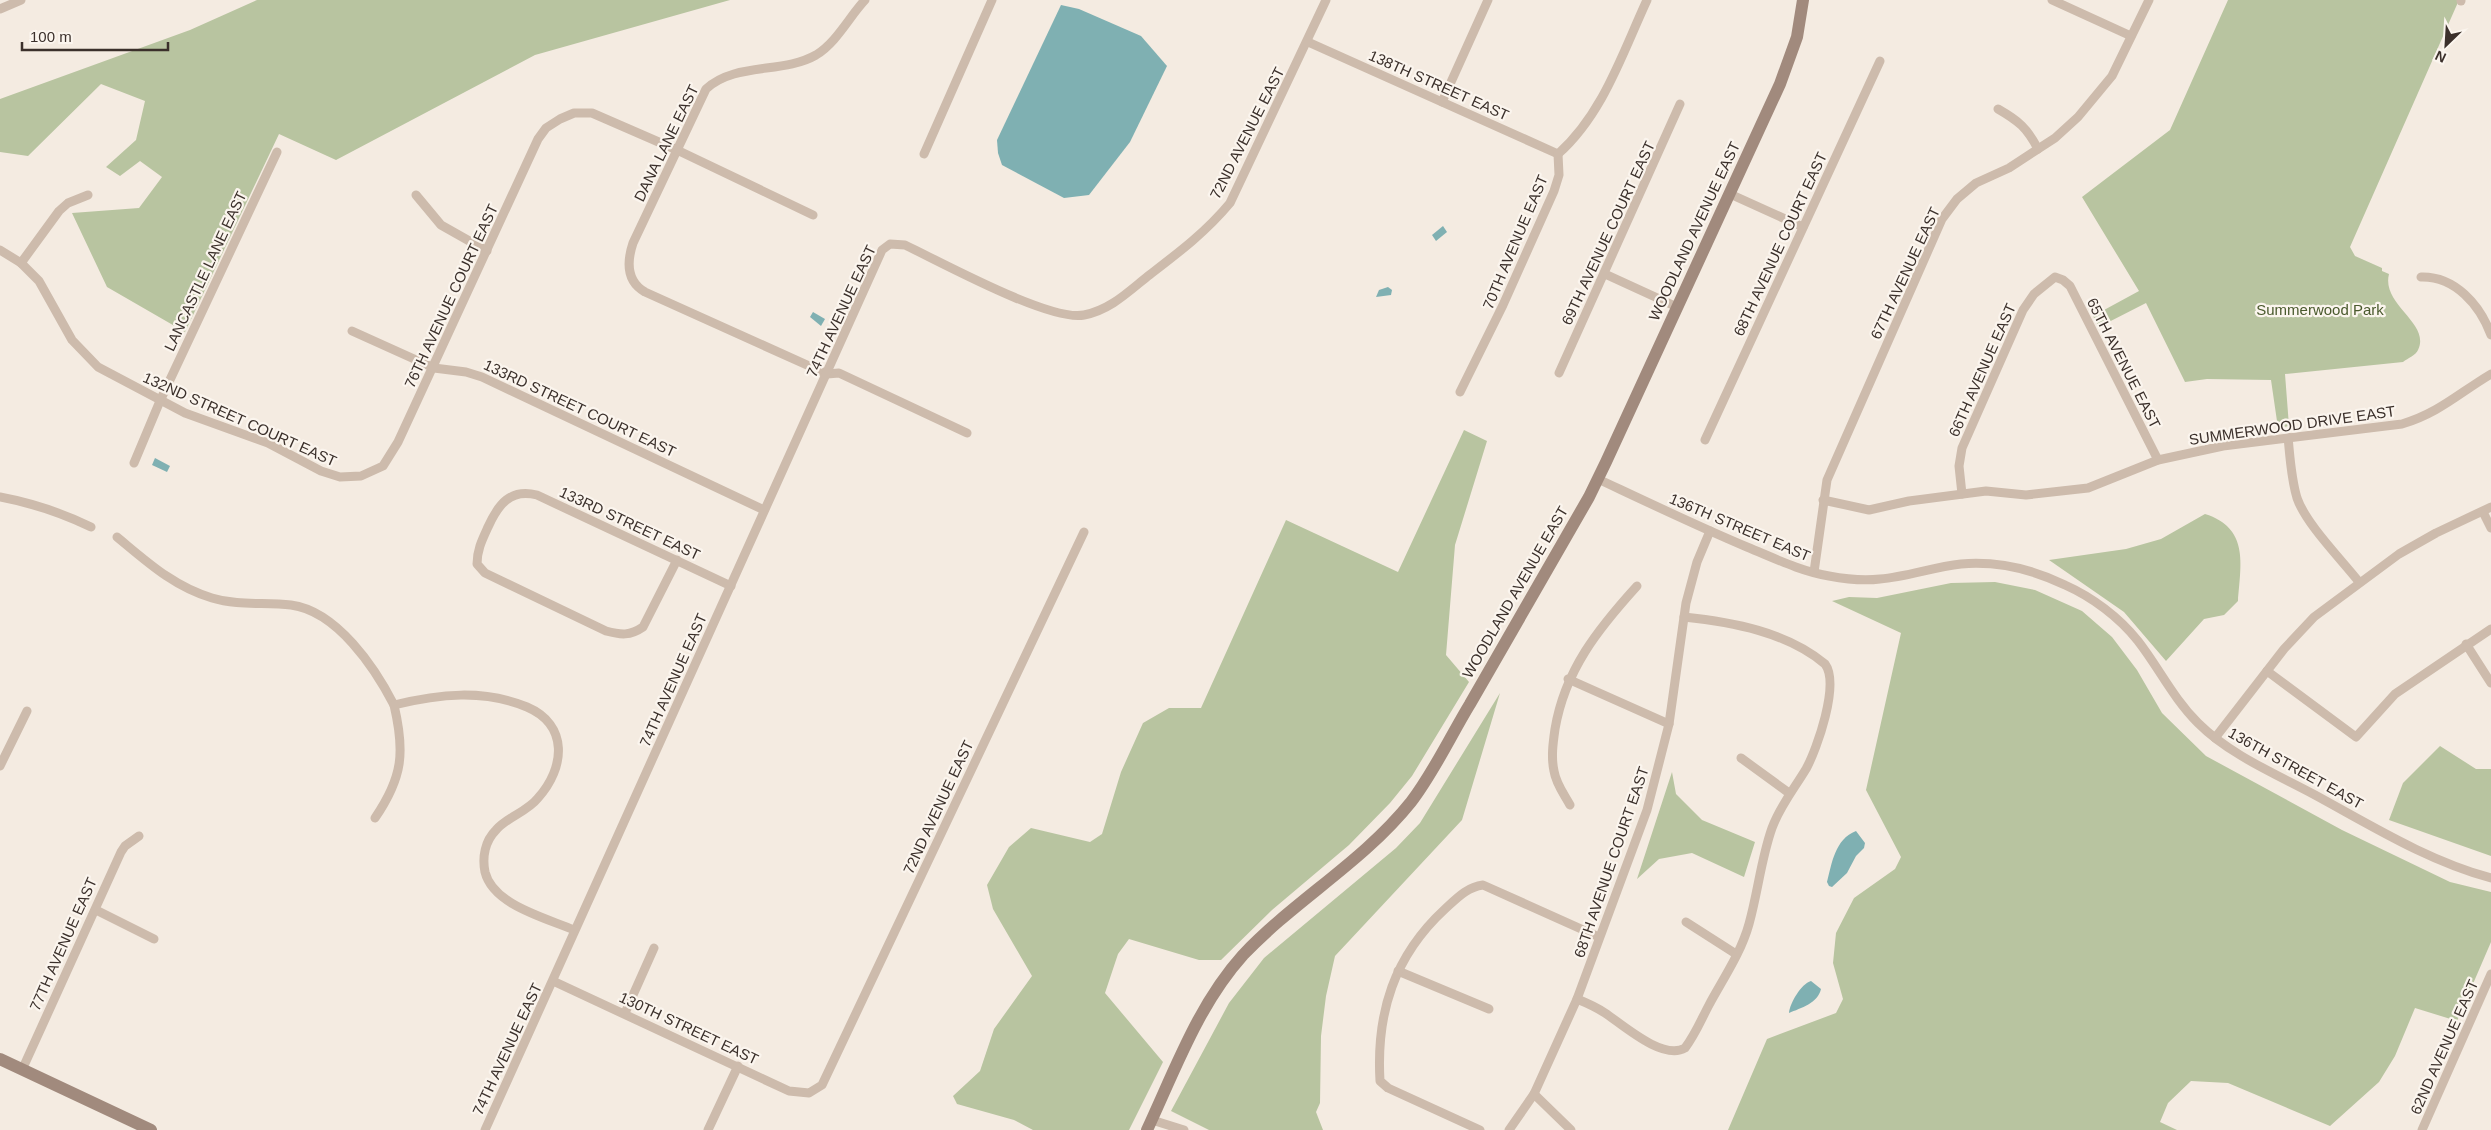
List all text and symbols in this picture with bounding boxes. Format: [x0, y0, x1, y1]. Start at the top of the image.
scale bar [22, 20, 169, 52]
north arrow [2421, 20, 2471, 70]
text: 100 m [30, 28, 72, 45]
street label: 138TH STREET EAST [1366, 46, 1512, 124]
text: N [2433, 47, 2448, 66]
street label: 72ND AVENUE EAST [1206, 64, 1288, 202]
street label: DANA LANE EAST [630, 82, 702, 204]
street label: 69TH AVENUE COURT EAST [1558, 138, 1658, 328]
street label: WOODLAND AVENUE EAST [1645, 139, 1743, 323]
street label: 68TH AVENUE COURT EAST [1730, 149, 1830, 339]
street label: 70TH AVENUE EAST [1479, 172, 1551, 312]
street label: LANCASTLE LANE EAST [160, 188, 250, 354]
street label: 76TH AVENUE COURT EAST [401, 201, 501, 391]
street label: 67TH AVENUE EAST [1867, 204, 1943, 342]
street label: 74TH AVENUE EAST [803, 242, 879, 380]
street label: 65TH AVENUE EAST [2084, 295, 2164, 431]
street label: 66TH AVENUE EAST [1945, 301, 2019, 439]
park label: Summerwood Park [2256, 301, 2384, 318]
street label: 133RD STREET COURT EAST [481, 356, 679, 460]
street label: 132ND STREET COURT EAST [141, 369, 339, 469]
street label: SUMMERWOOD DRIVE EAST [2188, 402, 2396, 448]
street label: 133RD STREET EAST [557, 483, 703, 563]
street label: 136TH STREET EAST [1667, 490, 1813, 564]
street label: WOODLAND AVENUE EAST [1459, 503, 1571, 681]
street label: 74TH AVENUE EAST [636, 611, 710, 749]
street label: 136TH STREET EAST [2226, 724, 2366, 812]
street label: 72ND AVENUE EAST [900, 737, 976, 877]
street label: 68TH AVENUE COURT EAST [1570, 764, 1652, 960]
street label: 77TH AVENUE EAST [26, 875, 100, 1013]
street label: 62ND AVENUE EAST [2407, 977, 2481, 1117]
street label: 74TH AVENUE EAST [469, 980, 545, 1118]
street label: 130TH STREET EAST [617, 988, 761, 1068]

